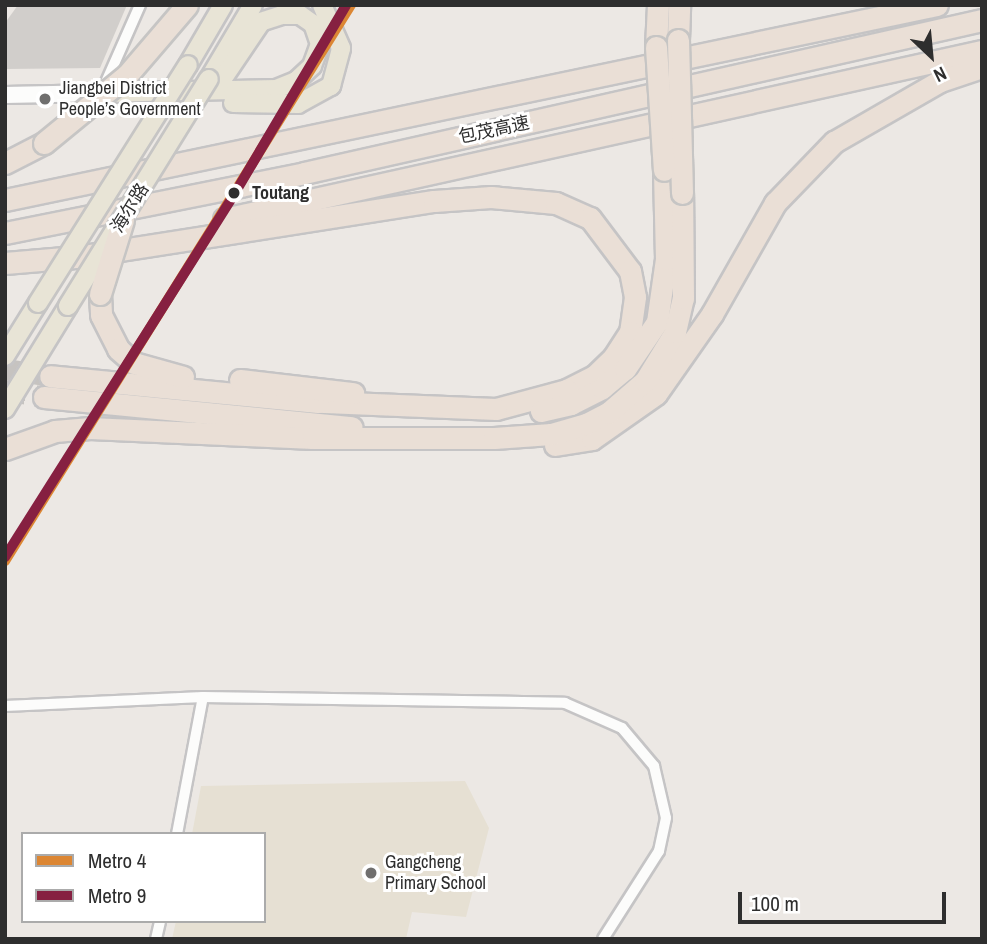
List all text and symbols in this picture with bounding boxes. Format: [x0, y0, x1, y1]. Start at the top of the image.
north arrow [896, 21, 966, 91]
text: N [929, 61, 951, 89]
place label: Jiangbei District People’s Government [59, 78, 201, 120]
marker: Jiangbei District People’s Government [37, 91, 53, 107]
street label: 包茂高速 [457, 112, 531, 148]
street label: 海尔路 [107, 179, 153, 237]
marker: Toutang [223, 182, 245, 204]
place label: Toutang [252, 182, 309, 204]
legend [21, 832, 266, 923]
text: Metro 4 [88, 846, 146, 875]
place label: Gangcheng Primary School [385, 852, 486, 894]
marker: Gangcheng Primary School [363, 865, 379, 881]
scale bar [742, 878, 950, 922]
text: Metro 9 [88, 881, 146, 910]
text: 100 m [751, 889, 799, 918]

